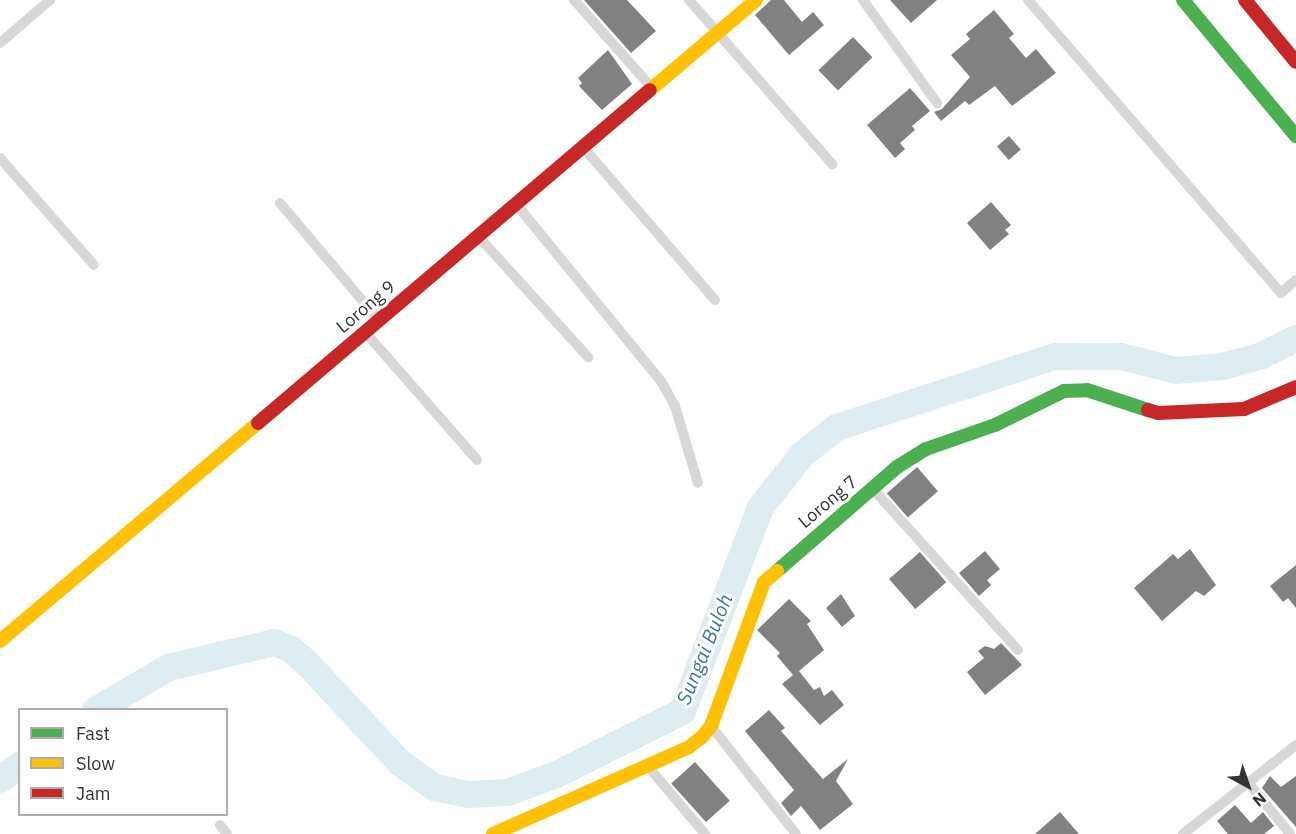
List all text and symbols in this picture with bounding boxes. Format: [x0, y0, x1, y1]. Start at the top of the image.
street label: Lorong 9 [332, 276, 400, 338]
street label: Lorong 7 [794, 471, 862, 533]
water label: Sungai Buloh [671, 590, 737, 708]
legend [18, 708, 228, 816]
text: Fast [76, 722, 110, 745]
text: Slow [76, 752, 115, 775]
north arrow [1218, 756, 1278, 816]
text: Jam [76, 782, 111, 805]
text: N [1249, 788, 1270, 811]

